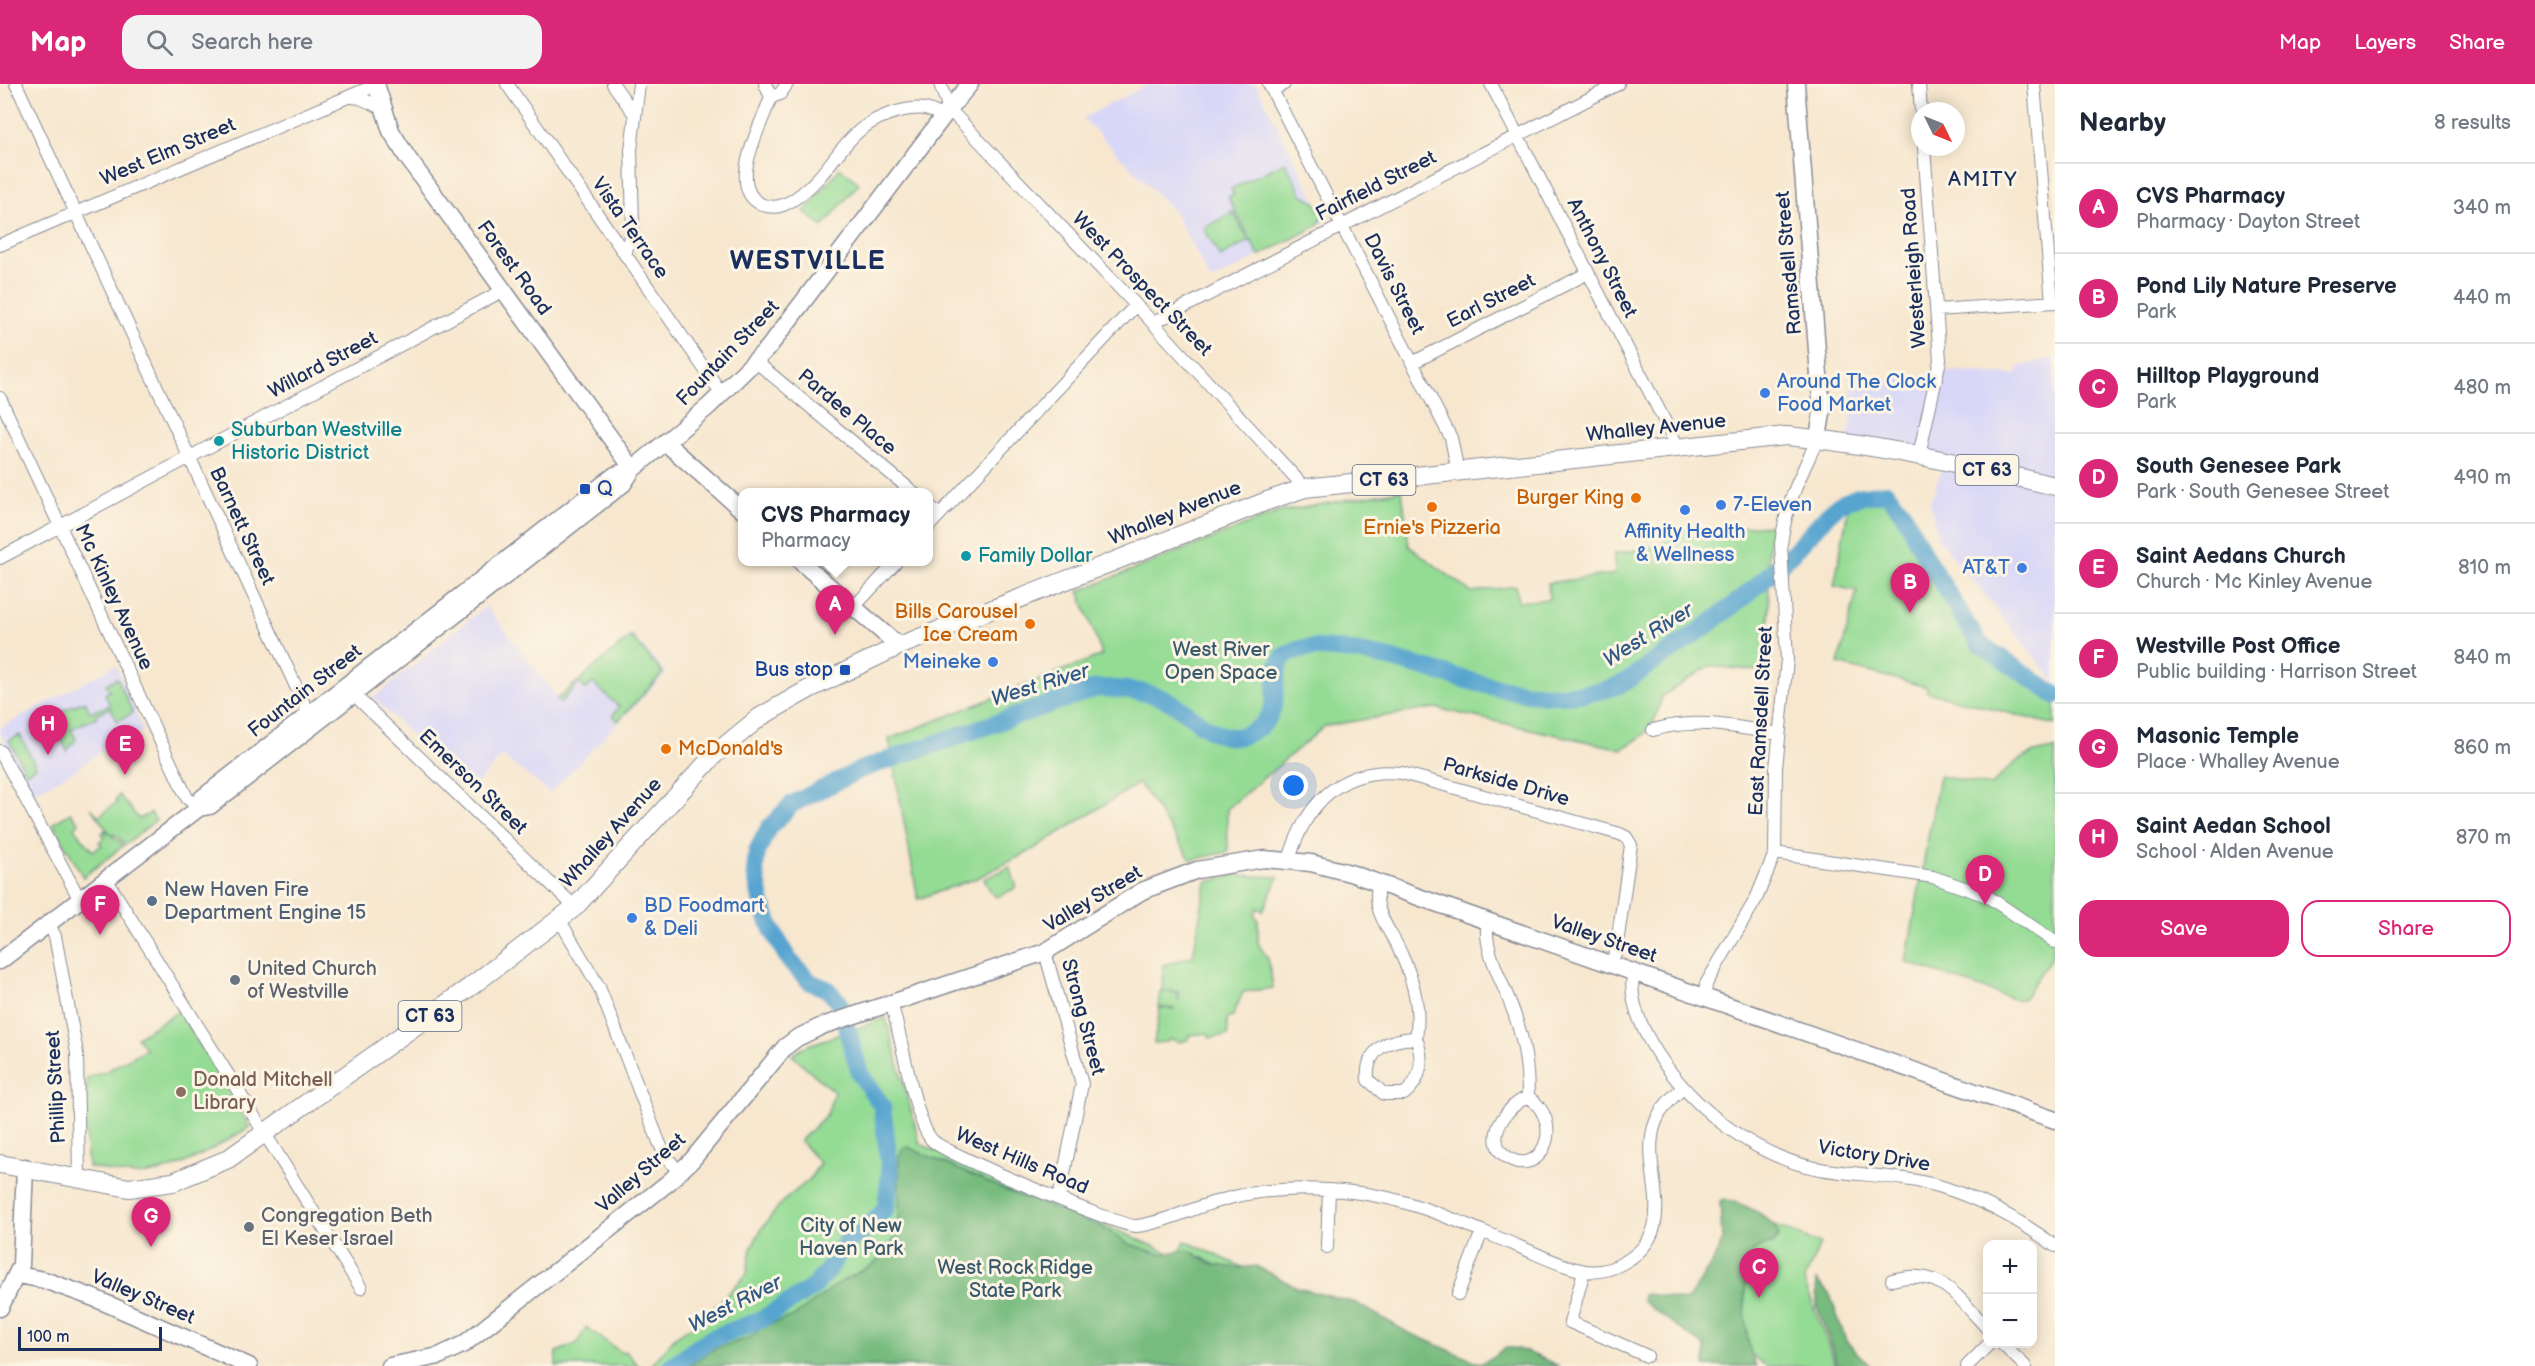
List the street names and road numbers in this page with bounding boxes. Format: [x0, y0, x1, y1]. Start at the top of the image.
street label: West Elm Street [97, 113, 239, 191]
street label: Fairfield Street [1312, 145, 1440, 227]
street label: Vista Terrace [586, 173, 674, 283]
street label: Westerleigh Road [1896, 187, 1932, 349]
street label: Ramsdell Street [1771, 190, 1807, 336]
street label: Anthony Street [1562, 194, 1642, 322]
street label: West Prospect Street [1067, 207, 1217, 361]
street label: Forest Road [472, 216, 556, 320]
street label: Davis Street [1358, 230, 1430, 338]
street label: Earl Street [1443, 268, 1539, 334]
street label: Fountain Street [672, 295, 784, 411]
street label: Willard Street [264, 326, 382, 404]
street label: Pardee Place [793, 364, 901, 460]
street label: Whalley Avenue [1585, 409, 1727, 447]
road number: CT 63 [1956, 455, 2018, 485]
street label: Barnett Street [204, 463, 280, 589]
road number: CT 63 [1352, 465, 1416, 495]
street label: Whalley Avenue [1105, 475, 1245, 550]
street label: Mc Kinley Avenue [70, 520, 158, 674]
street label: East Ramsdell Street [1744, 625, 1778, 817]
street label: Fountain Street [243, 639, 367, 743]
street label: Emerson Street [414, 724, 532, 840]
street label: Parkside Drive [1440, 752, 1572, 812]
street label: Whalley Avenue [555, 773, 667, 893]
street label: Valley Street [1040, 860, 1146, 938]
street label: Valley Street [1548, 910, 1660, 968]
street label: Strong Street [1056, 956, 1110, 1078]
road number: CT 63 [398, 1001, 462, 1031]
street label: Phillip Street [41, 1030, 71, 1144]
street label: West Hills Road [952, 1122, 1092, 1200]
street label: Valley Street [592, 1128, 690, 1218]
street label: Victory Drive [1816, 1135, 1932, 1177]
street label: Valley Street [88, 1264, 198, 1330]

